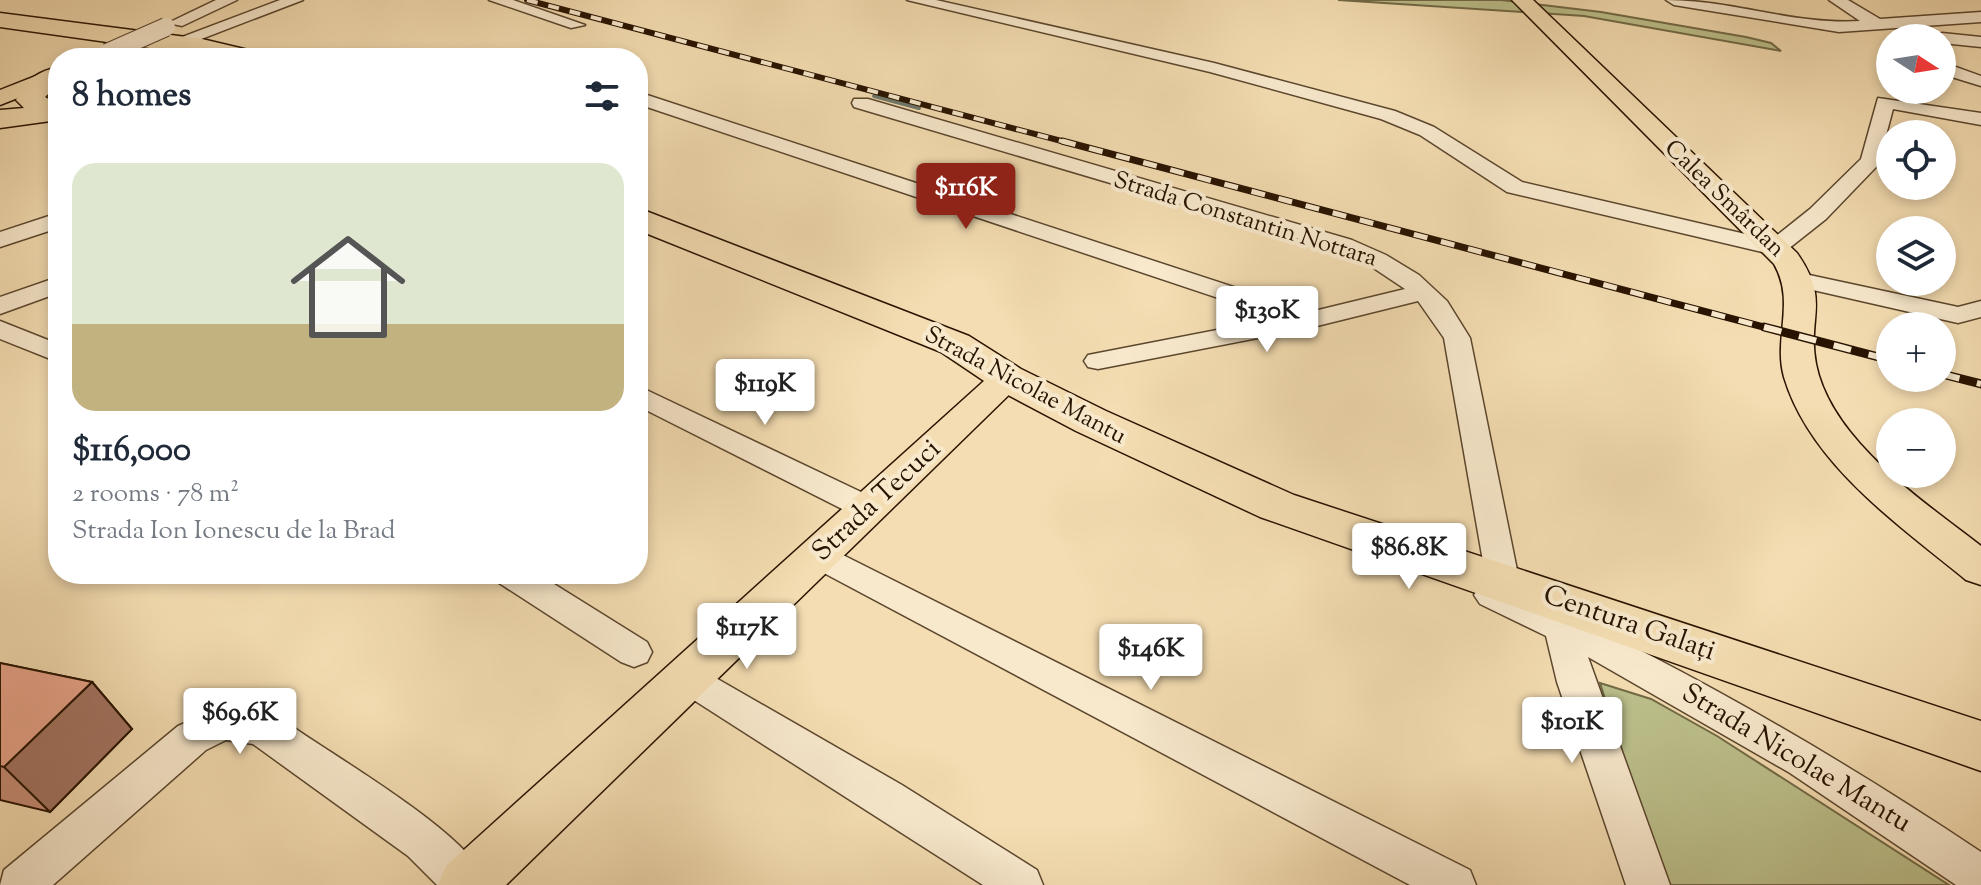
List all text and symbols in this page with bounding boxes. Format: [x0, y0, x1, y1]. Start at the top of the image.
north arrow [1876, 24, 1956, 104]
map controls [1876, 24, 1956, 488]
text: 8 homes [72, 72, 191, 121]
icon: filters [580, 74, 624, 118]
button: locate [1876, 120, 1956, 200]
street label: Calea Smârdan [1656, 132, 1792, 266]
pin: $116K [910, 163, 1022, 231]
street label: Strada Constantin Nottara [1109, 164, 1381, 276]
text: $116K [934, 170, 998, 207]
icon: home [276, 215, 420, 359]
button: layers [1876, 216, 1956, 296]
pin: $130K [1211, 286, 1323, 354]
text: $130K [1234, 293, 1300, 330]
button: + [1876, 312, 1956, 392]
street label: Strada Nicolae Mantu [918, 318, 1132, 454]
pin: $119K [709, 359, 821, 427]
text: $119K [734, 366, 796, 403]
button: − [1876, 408, 1956, 488]
text: $116,000 [72, 427, 191, 476]
street label: Strada Tecuci [804, 431, 951, 571]
text: 2 rooms · 78 m² [72, 476, 239, 513]
text: Strada Ion Ionescu de la Brad [72, 513, 395, 550]
pin: $86.8K [1344, 523, 1474, 591]
text: $86.8K [1370, 530, 1448, 567]
street label: Centura Galați [1537, 576, 1721, 672]
pin: $117K [691, 603, 803, 671]
text: $117K [715, 610, 779, 647]
pin: $146K [1095, 624, 1207, 692]
text: $146K [1117, 631, 1185, 668]
street label: Strada Nicolae Mantu [1674, 674, 1918, 844]
pin: $69.6K [175, 688, 305, 756]
text: $69.6K [201, 695, 279, 732]
pin: $101K [1516, 697, 1628, 765]
text: $101K [1540, 704, 1604, 741]

